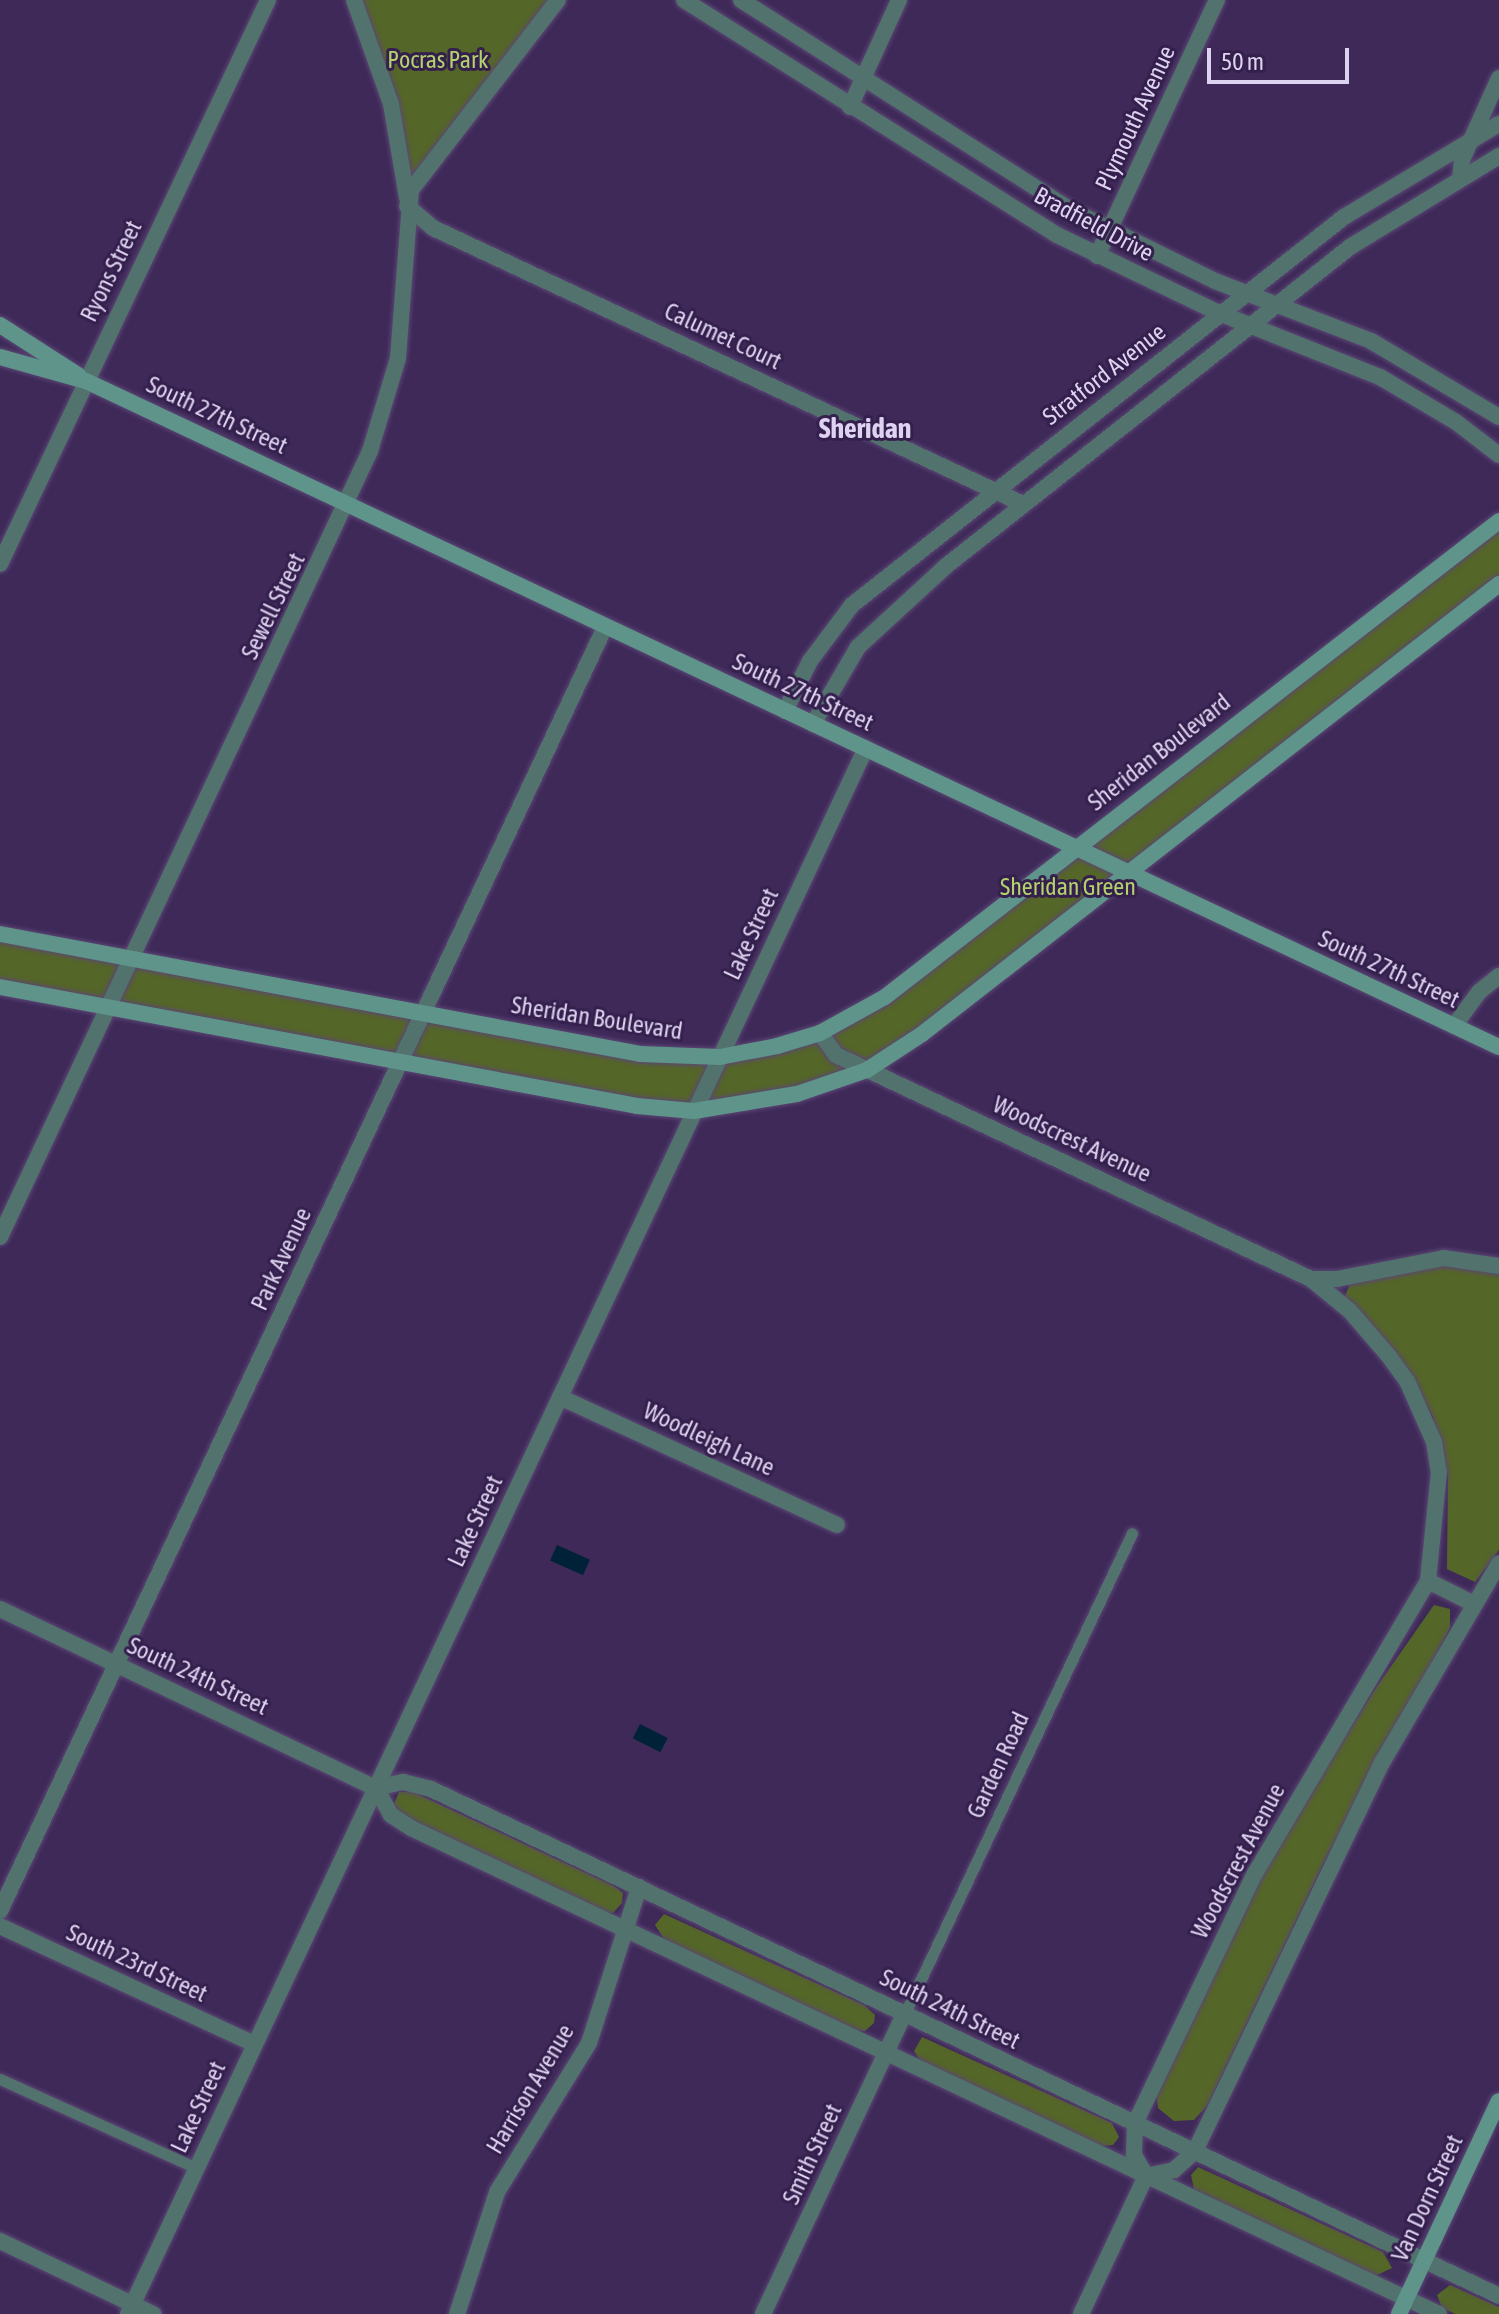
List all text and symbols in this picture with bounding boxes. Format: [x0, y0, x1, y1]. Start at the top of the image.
scale bar [1211, 32, 1353, 82]
street label: Plymouth Avenue [1089, 41, 1181, 195]
park label: Pocras Park [387, 46, 489, 74]
text: 50 m [1221, 48, 1264, 75]
street label: Bradfield Drive [1029, 181, 1159, 267]
street label: Ryons Street [74, 216, 148, 326]
street label: Calumet Court [660, 296, 786, 376]
street label: Stratford Avenue [1037, 317, 1171, 431]
street label: South 27th Street [142, 370, 292, 460]
district label: Sheridan [819, 411, 911, 445]
street label: Sewell Street [235, 548, 311, 664]
street label: South 27th Street [728, 647, 878, 737]
street label: Sheridan Boulevard [1082, 687, 1236, 817]
park label: Sheridan Green [1000, 873, 1136, 901]
street label: Lake Street [717, 884, 785, 984]
street label: South 27th Street [1314, 924, 1464, 1014]
street label: Sheridan Boulevard [509, 990, 685, 1046]
street label: Woodscrest Avenue [988, 1090, 1156, 1188]
street label: Park Avenue [245, 1203, 317, 1315]
street label: Woodleigh Lane [639, 1396, 779, 1482]
street label: Lake Street [441, 1471, 509, 1571]
street label: South 24th Street [123, 1631, 273, 1721]
street label: Garden Road [961, 1707, 1035, 1823]
street label: Woodscrest Avenue [1185, 1779, 1291, 1943]
street label: South 23rd Street [62, 1918, 212, 2008]
street label: South 24th Street [875, 1963, 1025, 2055]
street label: Harrison Avenue [480, 2019, 580, 2159]
street label: Lake Street [164, 2057, 232, 2157]
street label: Smith Street [776, 2099, 848, 2209]
street label: Van Dorn Street [1385, 2130, 1469, 2266]

